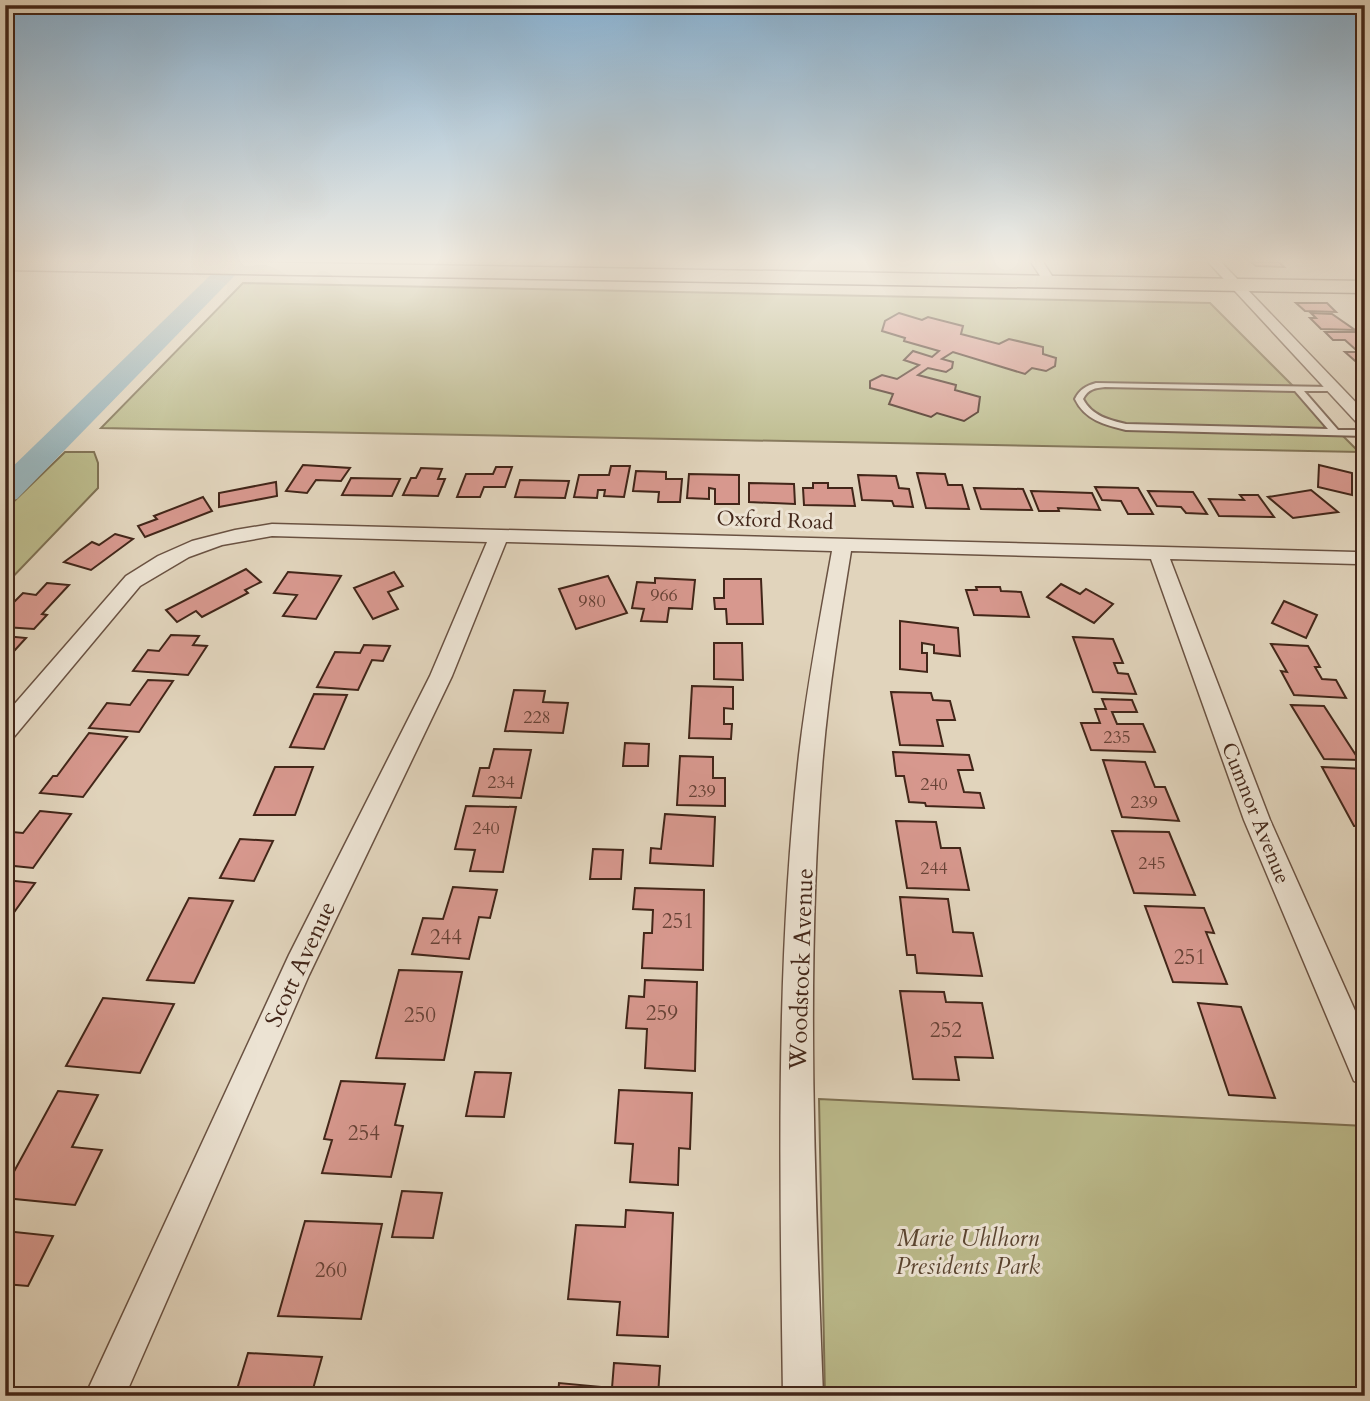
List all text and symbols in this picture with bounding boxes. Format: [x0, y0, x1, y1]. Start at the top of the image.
street label: Oxford Road [716, 504, 834, 537]
house number: 966 [650, 583, 678, 608]
house number: 980 [578, 589, 606, 614]
house number: 228 [523, 705, 551, 730]
house number: 235 [1103, 725, 1131, 750]
street label: Cumnor Avenue [1214, 738, 1297, 888]
house number: 234 [487, 770, 515, 795]
house number: 240 [920, 772, 948, 797]
house number: 239 [688, 779, 716, 804]
house number: 239 [1130, 790, 1158, 815]
house number: 240 [472, 816, 500, 841]
house number: 245 [1138, 851, 1166, 876]
house number: 244 [920, 856, 948, 881]
street label: Woodstock Avenue [781, 868, 822, 1071]
street label: Scott Avenue [257, 896, 344, 1033]
house number: 251 [662, 907, 694, 936]
house number: 244 [430, 923, 462, 952]
house number: 251 [1174, 943, 1206, 972]
house number: 259 [646, 999, 678, 1028]
house number: 250 [404, 1001, 436, 1030]
house number: 252 [930, 1016, 962, 1045]
house number: 254 [348, 1119, 380, 1148]
park label: Marie Uhlhorn Presidents Park [896, 1222, 1040, 1283]
house number: 260 [315, 1256, 347, 1285]

